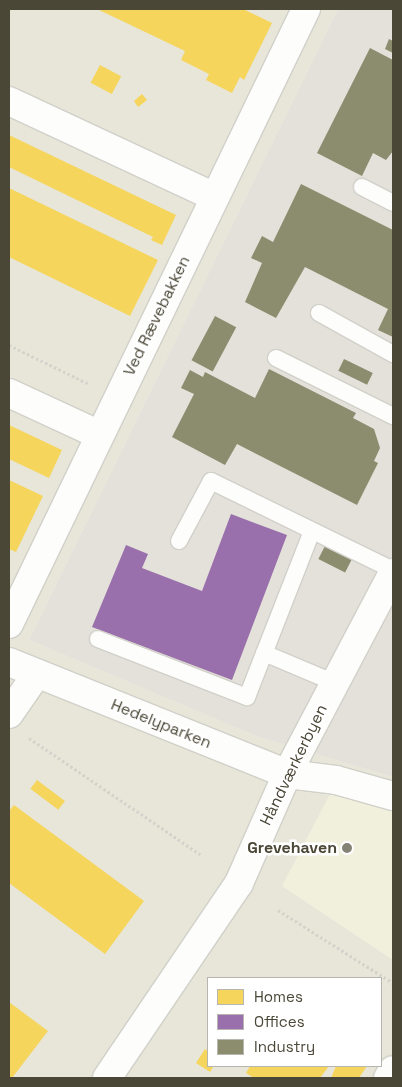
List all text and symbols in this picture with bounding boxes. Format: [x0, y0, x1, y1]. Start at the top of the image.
street label: Ved Rævebakken [120, 253, 194, 379]
street label: Hedelyparken [108, 695, 214, 753]
street label: Håndværkerbyen [256, 701, 332, 829]
place label: Grevehaven [247, 838, 337, 858]
marker: Grevehaven [341, 842, 353, 854]
legend [207, 977, 382, 1067]
text: Homes [254, 987, 303, 1006]
text: Offices [254, 1012, 305, 1031]
text: Industry [254, 1037, 315, 1056]

